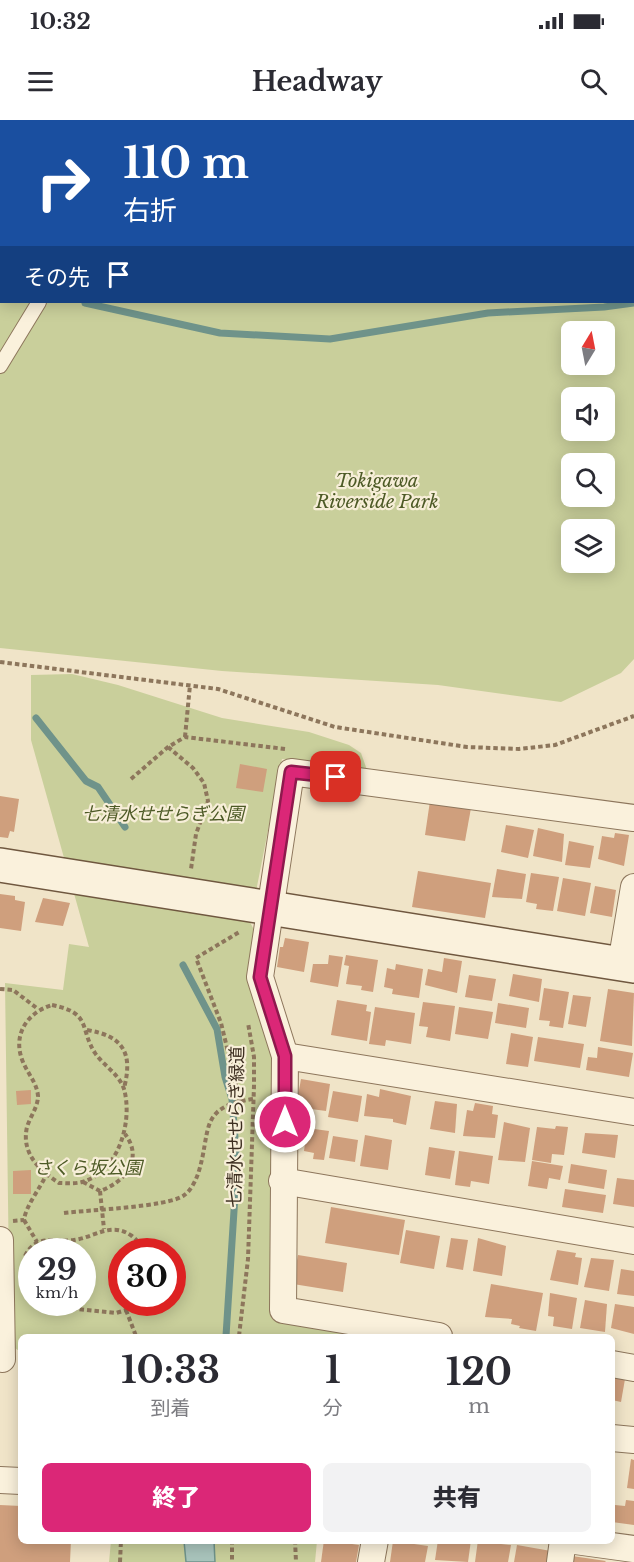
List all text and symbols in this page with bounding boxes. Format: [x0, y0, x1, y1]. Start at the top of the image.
text: 10:32 [30, 8, 91, 35]
icon: menu [24, 65, 57, 98]
text: Headway [252, 65, 382, 98]
icon: search [577, 65, 610, 98]
text: 110 m [123, 137, 249, 189]
icon: right [24, 144, 102, 222]
text: 右折 [123, 194, 177, 227]
icon: arrive [102, 258, 135, 291]
text: その先 [24, 264, 90, 291]
north arrow [561, 321, 615, 375]
map controls [561, 321, 615, 573]
button: sound [561, 387, 615, 441]
button: search [561, 453, 615, 507]
park label: Tokigawa Riverside Park [315, 470, 438, 513]
button: layers [561, 519, 615, 573]
pin [310, 751, 361, 802]
icon: arrive [319, 760, 352, 793]
park label: 七清水せせらぎ公園 [82, 803, 247, 825]
street label: 七清水せせらぎ緑道 [224, 1046, 248, 1208]
position arrow [253, 1090, 317, 1154]
park label: さくら坂公園 [34, 1157, 145, 1179]
speed limit sign: 30 [108, 1238, 186, 1316]
text: 29 [37, 1251, 77, 1288]
text: km/h [36, 1283, 78, 1302]
text: 10:33 [121, 1348, 220, 1393]
text: 1 [325, 1348, 341, 1393]
text: 120 [446, 1350, 512, 1395]
text: m [468, 1394, 490, 1418]
text: 到着 [150, 1396, 190, 1420]
text: 分 [323, 1396, 343, 1420]
button: 終了 [42, 1463, 311, 1532]
button: 共有 [323, 1463, 591, 1532]

